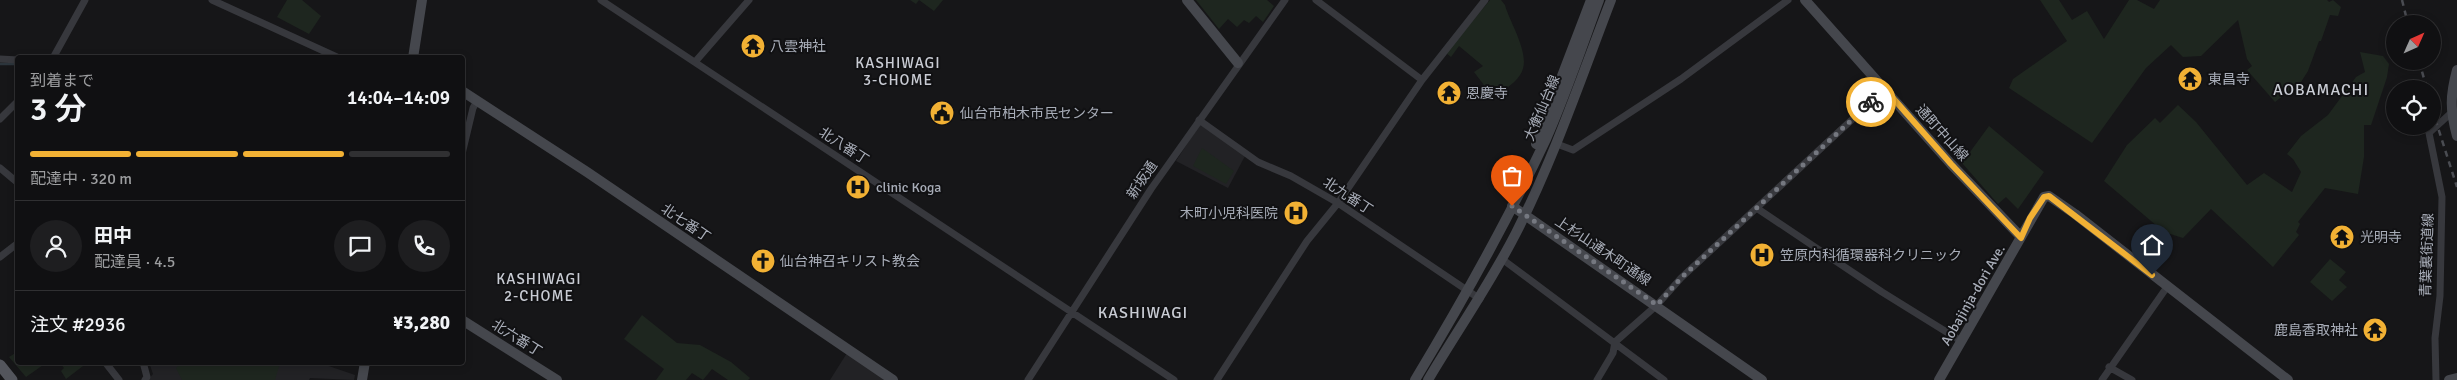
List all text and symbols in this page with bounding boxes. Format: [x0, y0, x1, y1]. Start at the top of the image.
north arrow [2386, 15, 2441, 70]
map controls [2386, 15, 2441, 135]
temple icon: 八雲神社 [740, 33, 766, 59]
place label: 八雲神社 [770, 38, 826, 55]
district label: KASHIWAGI 3-CHOME [855, 54, 941, 89]
temple icon: 東昌寺 [2177, 66, 2203, 92]
text: 到着まで [30, 71, 94, 91]
place label: 東昌寺 [2208, 71, 2250, 88]
street label: 大衡仙台線 [1521, 72, 1563, 144]
courier [1846, 77, 1896, 127]
temple icon: 恩慶寺 [1436, 80, 1462, 106]
district label: AOBAMACHI [2273, 80, 2369, 100]
button: locate [2386, 80, 2441, 135]
place label: 恩慶寺 [1466, 85, 1508, 102]
text: 14:04–14:09 [347, 86, 450, 110]
icon: bike [1857, 88, 1885, 116]
text: 3 分 [30, 90, 86, 129]
public building icon: 仙台市柏木市民センター [929, 100, 955, 126]
street label: 通町中山線 [1912, 101, 1972, 165]
place label: 仙台市柏木市民センター [960, 105, 1114, 122]
street label: 北八番丁 [816, 124, 872, 168]
pin [1491, 155, 1533, 206]
street label: 新坂通 [1123, 158, 1161, 202]
icon: bag [1498, 162, 1526, 190]
text: 配達中 · 320 m [30, 169, 132, 189]
hospital icon: clinic Koga [845, 174, 871, 200]
street label: 北九番丁 [1320, 174, 1376, 218]
place label: clinic Koga [876, 179, 941, 196]
street label: 北七番丁 [658, 200, 714, 246]
hospital icon: 木町小児科医院 [1283, 200, 1309, 226]
place label: 木町小児科医院 [1180, 205, 1278, 222]
street label: 上杉山通木町通線 [1552, 213, 1654, 289]
street label: 青葉裏街道線 [2417, 213, 2437, 297]
button: person [30, 220, 82, 272]
button: chat [334, 220, 386, 272]
button: phone [398, 220, 450, 272]
text: 田中 [94, 224, 132, 248]
pin [2131, 224, 2173, 275]
temple icon: 光明寺 [2329, 224, 2355, 250]
place label: 光明寺 [2360, 229, 2402, 246]
icon: home [2138, 231, 2166, 259]
hospital icon: 笠原内科循環器科クリニック [1749, 242, 1775, 268]
street label: Aobajinja-dori Ave. [1937, 242, 2009, 348]
place label: 笠原内科循環器科クリニック [1780, 247, 1962, 264]
church icon: 仙台神召キリスト教会 [750, 248, 776, 274]
text: 配達員 · 4.5 [94, 252, 175, 272]
place label: 仙台神召キリスト教会 [780, 253, 920, 270]
district label: KASHIWAGI 2-CHOME [496, 270, 582, 305]
district label: KASHIWAGI [1098, 303, 1188, 323]
text: ¥3,280 [393, 311, 450, 335]
text: 注文 #2936 [30, 313, 125, 337]
street label: 北六番丁 [489, 316, 545, 360]
temple icon: 鹿島香取神社 [2362, 317, 2388, 343]
place label: 鹿島香取神社 [2274, 322, 2358, 339]

